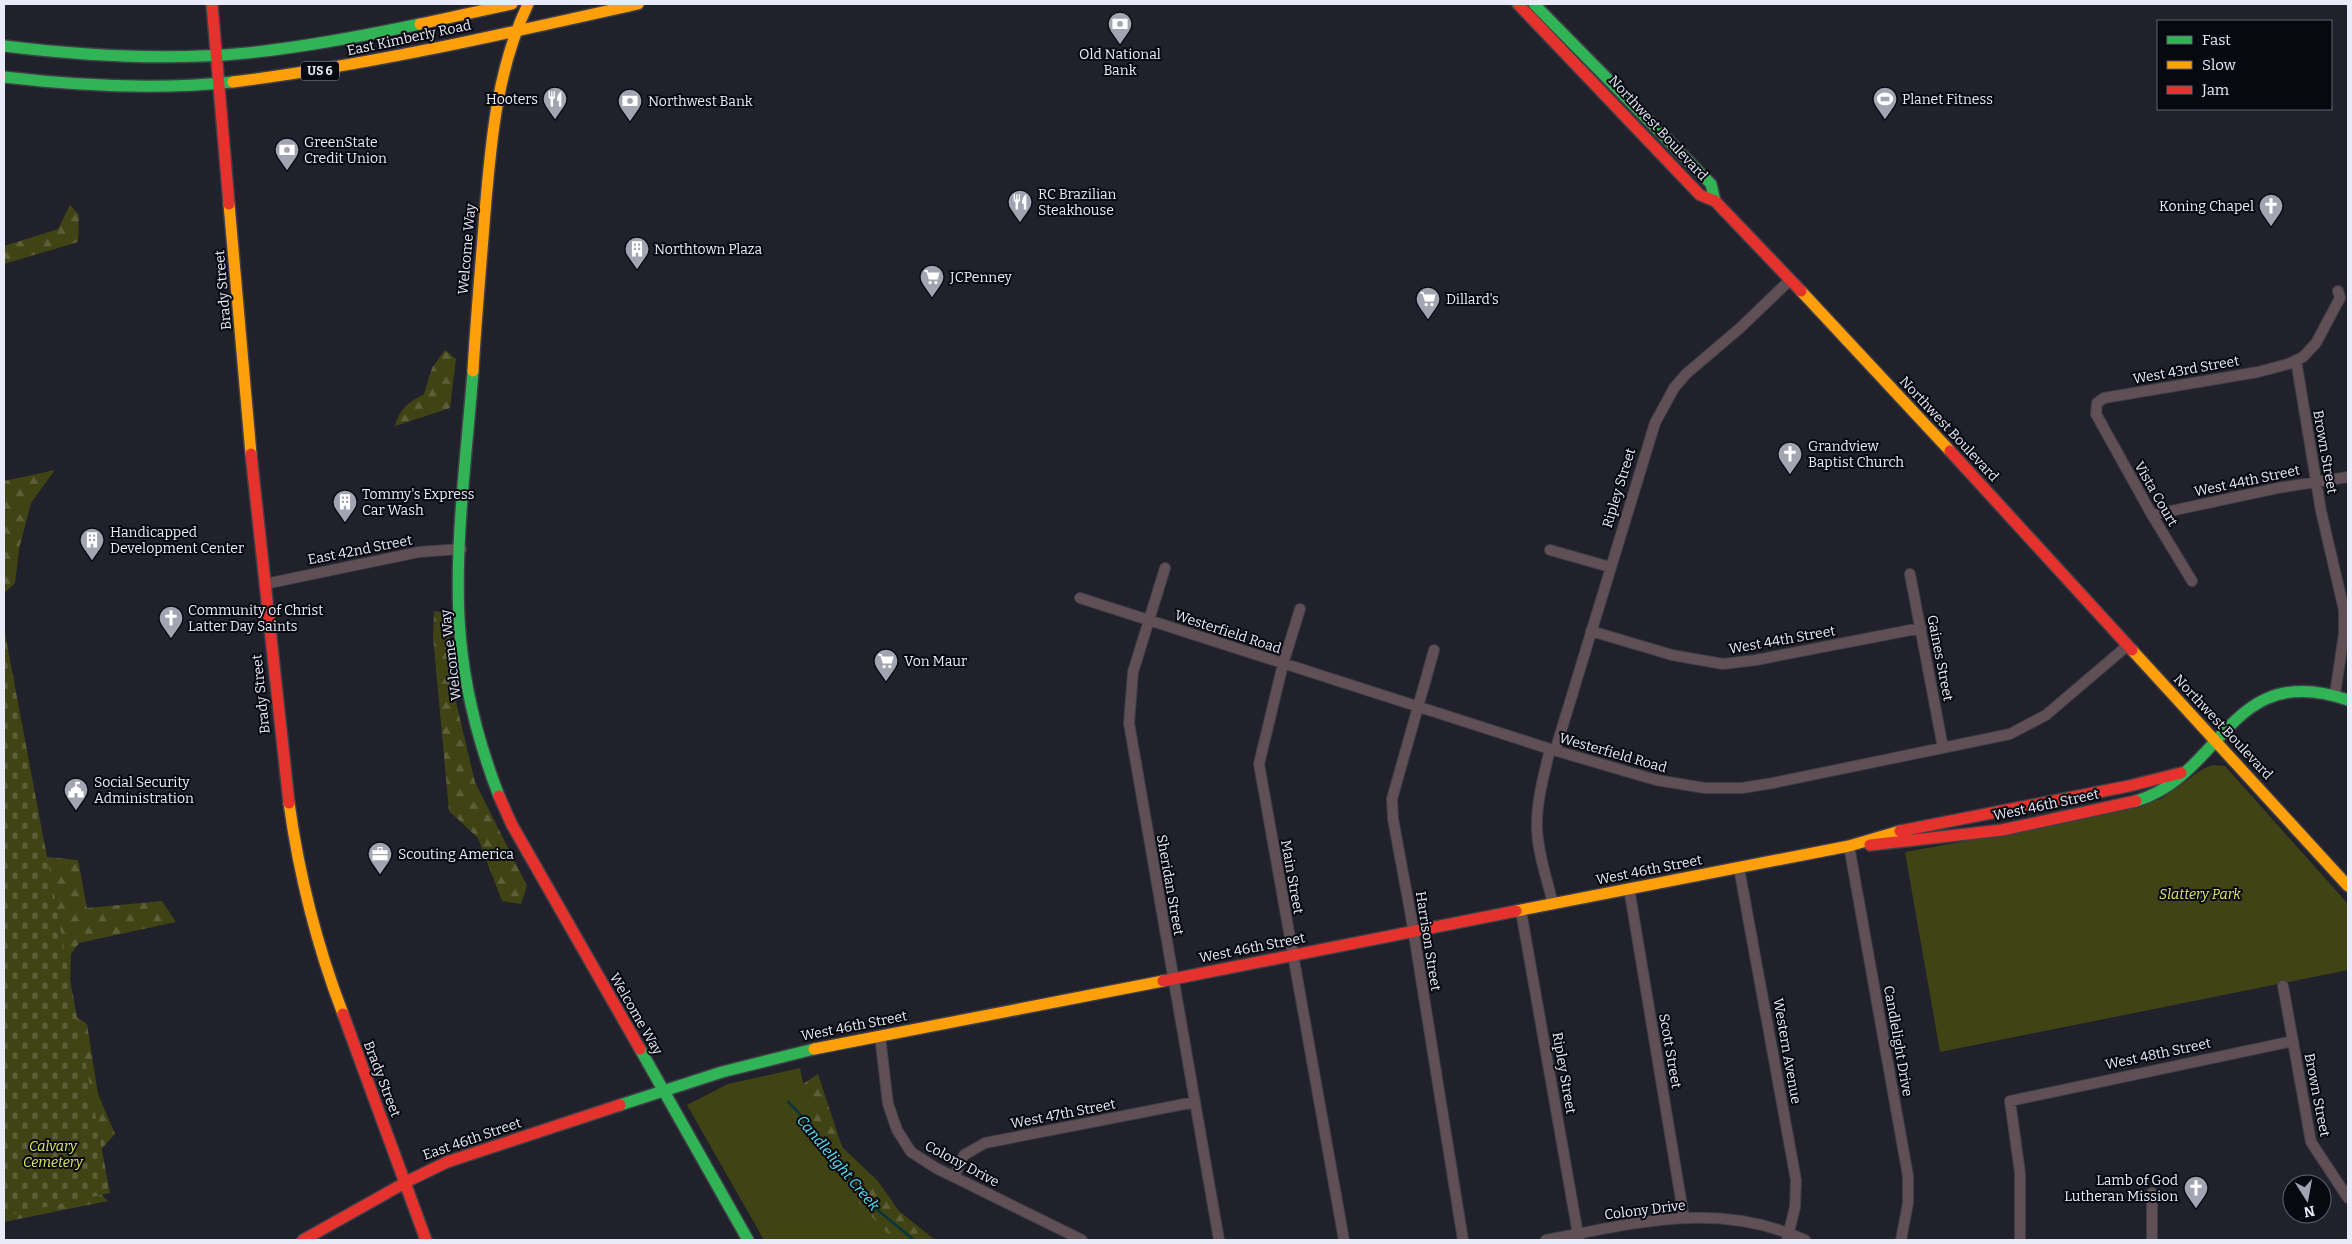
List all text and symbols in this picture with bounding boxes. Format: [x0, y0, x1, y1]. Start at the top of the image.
bank icon: Old National Bank [1107, 11, 1133, 45]
street label: East Kimberly Road [345, 17, 473, 59]
legend [2157, 20, 2332, 110]
text: Fast [2202, 31, 2231, 49]
place label: Old National Bank [1079, 46, 1161, 79]
text: Slow [2202, 56, 2237, 74]
road number: US 6 [301, 61, 339, 80]
street label: Northwest Boulevard [1605, 72, 1711, 184]
text: Jam [2201, 81, 2230, 99]
restaurant icon: Hooters [542, 86, 568, 120]
sports icon: Planet Fitness [1872, 86, 1898, 120]
bank icon: Northwest Bank [617, 88, 643, 122]
place label: Hooters [486, 91, 538, 108]
place label: Planet Fitness [1902, 91, 1993, 108]
place label: Northwest Bank [648, 93, 753, 110]
place label: GreenState Credit Union [304, 134, 387, 167]
bank icon: GreenState Credit Union [274, 137, 300, 171]
place label: RC Brazilian Steakhouse [1038, 186, 1117, 219]
restaurant icon: RC Brazilian Steakhouse [1007, 189, 1033, 223]
church icon: Koning Chapel [2258, 193, 2284, 227]
place label: Koning Chapel [2159, 198, 2254, 215]
street label: Welcome Way [455, 202, 480, 295]
building icon: Northtown Plaza [624, 236, 650, 270]
place label: Northtown Plaza [654, 241, 763, 258]
street label: Brady Street [211, 249, 235, 331]
supermarket icon: JCPenney [919, 264, 945, 298]
place label: JCPenney [949, 269, 1013, 286]
supermarket icon: Dillard's [1415, 286, 1441, 320]
place label: Dillard's [1446, 291, 1499, 308]
street label: West 43rd Street [2131, 352, 2241, 388]
street label: Northwest Boulevard [1896, 373, 2002, 485]
street label: Brown Street [2309, 409, 2341, 495]
place label: Grandview Baptist Church [1808, 438, 1904, 471]
church icon: Grandview Baptist Church [1777, 441, 1803, 475]
street label: Ripley Street [1599, 446, 1639, 530]
street label: Vista Court [2131, 459, 2181, 529]
street label: West 44th Street [2192, 461, 2302, 501]
place label: Tommy's Express Car Wash [362, 486, 474, 519]
building icon: Tommy's Express Car Wash [332, 489, 358, 523]
place label: Handicapped Development Center [110, 524, 244, 557]
building icon: Handicapped Development Center [79, 527, 105, 561]
street label: East 42nd Street [306, 532, 414, 568]
place label: Community of Christ Latter Day Saints [188, 602, 323, 635]
church icon: Community of Christ Latter Day Saints [158, 605, 184, 639]
street label: Westerfield Road [1173, 607, 1283, 657]
street label: Welcome Way [437, 608, 465, 701]
street label: Gaines Street [1923, 613, 1957, 703]
street label: West 44th Street [1727, 622, 1837, 658]
supermarket icon: Von Maur [873, 648, 899, 682]
street label: Brady Street [248, 653, 274, 735]
place label: Von Maur [904, 653, 967, 670]
street label: Northwest Boulevard [2170, 671, 2276, 783]
street label: Westerfield Road [1557, 730, 1669, 776]
place label: Social Security Administration [94, 774, 194, 807]
public building icon: Social Security Administration [63, 777, 89, 811]
street label: West 46th Street [1991, 785, 2101, 825]
street label: Sheridan Street [1153, 833, 1187, 937]
street label: Main Street [1277, 838, 1307, 916]
office icon: Scouting America [367, 841, 393, 875]
place label: Scouting America [398, 846, 514, 863]
street label: West 46th Street [1594, 851, 1704, 889]
park label: Slattery Park [2159, 886, 2241, 903]
street label: Harrison Street [1412, 890, 1444, 992]
street label: West 46th Street [1197, 929, 1307, 967]
street label: Welcome Way [606, 970, 667, 1058]
street label: Candlelight Drive [1880, 984, 1916, 1098]
street label: Western Avenue [1769, 997, 1805, 1105]
street label: West 46th Street [799, 1007, 909, 1045]
street label: Scott Street [1655, 1012, 1685, 1090]
street label: Ripley Street [1548, 1031, 1580, 1115]
street label: West 48th Street [2103, 1034, 2213, 1074]
street label: Brady Street [360, 1039, 404, 1119]
street label: Brown Street [2301, 1052, 2333, 1138]
street label: West 47th Street [1009, 1095, 1117, 1133]
water label: Candlelight Creek [793, 1112, 884, 1215]
street label: East 46th Street [421, 1114, 523, 1164]
street label: Colony Drive [922, 1137, 1002, 1191]
park label: Calvary Cemetery [23, 1138, 84, 1171]
place label: Lamb of God Lutheran Mission [2064, 1172, 2178, 1205]
north arrow [2282, 1174, 2332, 1224]
church icon: Lamb of God Lutheran Mission [2183, 1175, 2209, 1209]
street label: Colony Drive [1603, 1197, 1687, 1223]
text: N [2302, 1202, 2316, 1221]

